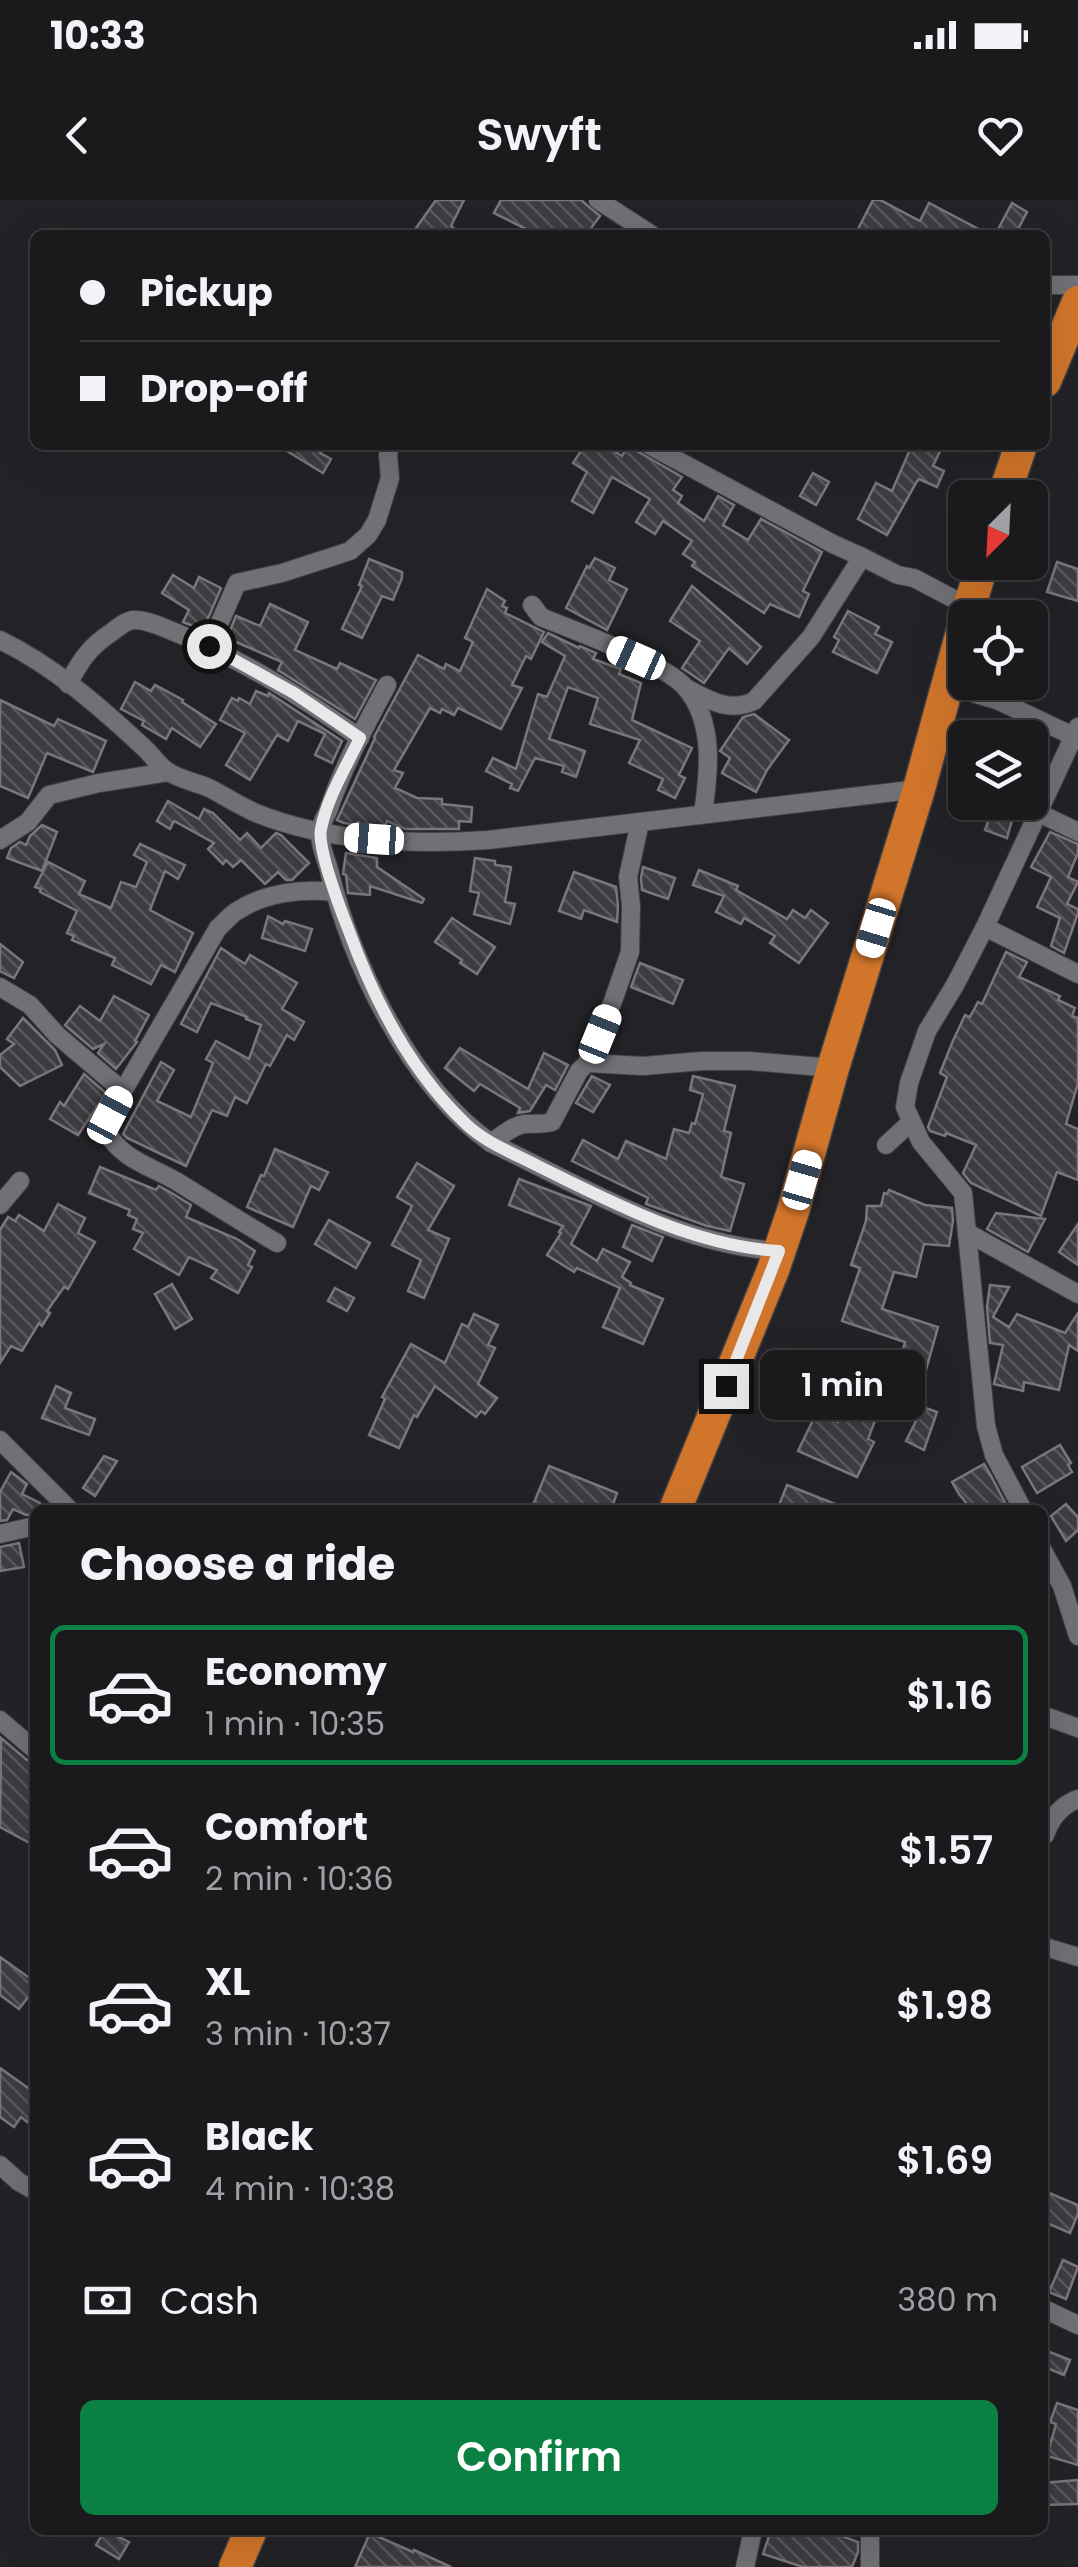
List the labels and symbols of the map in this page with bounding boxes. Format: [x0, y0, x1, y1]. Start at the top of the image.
north arrow [948, 480, 1048, 580]
route start [187, 624, 232, 669]
car [602, 632, 670, 684]
car [343, 822, 405, 856]
car [853, 895, 899, 961]
car [575, 1001, 625, 1067]
car [83, 1081, 137, 1149]
car [779, 1147, 825, 1213]
callout: 1 min [761, 1351, 926, 1421]
route end [704, 1364, 749, 1409]

